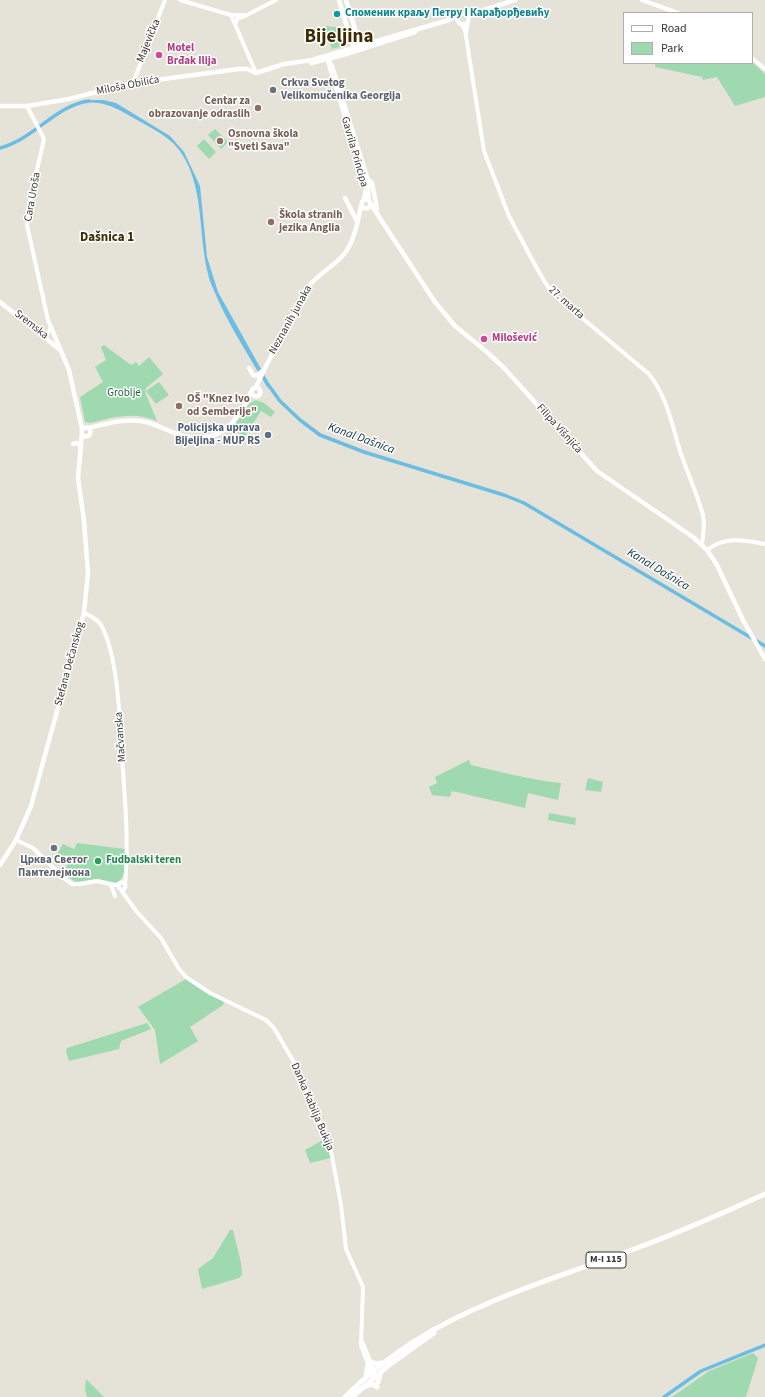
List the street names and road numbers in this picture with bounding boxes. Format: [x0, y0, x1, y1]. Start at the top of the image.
street label: Majevička [134, 17, 164, 65]
street label: Miloša Obilića [95, 73, 161, 99]
street label: Gavrila Principa [338, 115, 370, 189]
street label: Cara Uroša [22, 171, 44, 223]
street label: Neznanih junaka [267, 283, 315, 357]
street label: 27. marta [545, 284, 587, 322]
street label: Sremska [11, 308, 51, 342]
street label: Filipa Višnjića [533, 401, 585, 457]
street label: Stefana Dečanskog [52, 620, 88, 708]
street label: Mačvanska [113, 711, 129, 763]
street label: Danka Kabilja Bukija [287, 1061, 337, 1153]
road number: M-I 115 [586, 1252, 626, 1268]

